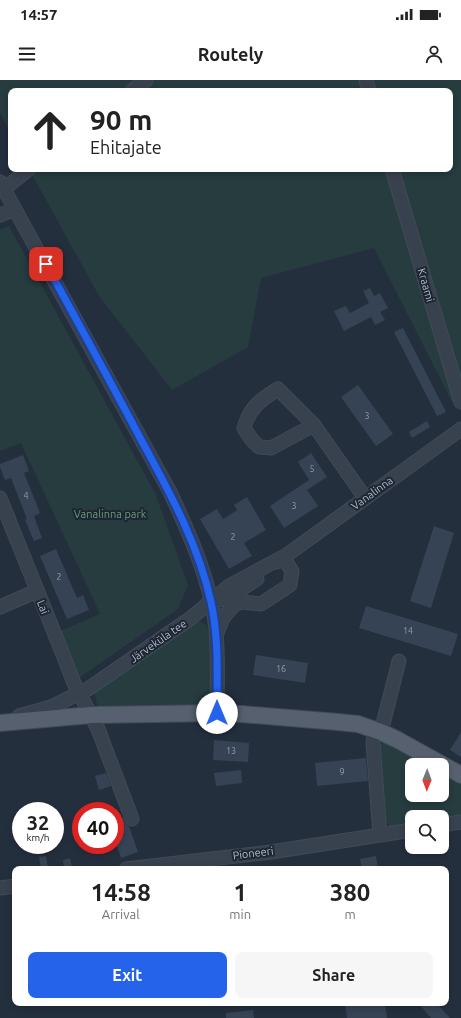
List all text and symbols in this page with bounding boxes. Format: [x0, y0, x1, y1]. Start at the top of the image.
text: 14:57 [20, 6, 58, 23]
icon: menu [16, 43, 38, 65]
icon: person [423, 43, 445, 65]
text: Routely [198, 44, 263, 64]
icon: ahead [24, 104, 76, 156]
text: 90 m [90, 104, 152, 135]
text: Ehitajate [90, 137, 162, 157]
pin [29, 247, 63, 281]
icon: arrive [35, 253, 57, 275]
street label: Kraami [415, 267, 437, 303]
house number: 3 [364, 411, 370, 421]
house number: 5 [309, 464, 315, 474]
street label: Vanalinna [349, 474, 395, 512]
house number: 4 [23, 491, 29, 501]
house number: 3 [291, 501, 297, 511]
park label: Vanalinna park [74, 508, 147, 520]
house number: 2 [230, 532, 236, 542]
house number: 2 [56, 572, 62, 582]
street label: Lai [35, 598, 51, 616]
street label: Järveküla tee [127, 617, 189, 665]
house number: 14 [403, 626, 413, 636]
house number: 16 [276, 664, 286, 674]
position arrow [196, 692, 238, 734]
house number: 13 [226, 746, 236, 756]
north arrow [405, 758, 449, 802]
map controls [405, 758, 449, 854]
house number: 9 [339, 767, 345, 777]
speed limit sign: 40 [72, 802, 124, 854]
button: search [405, 810, 449, 854]
text: 32 [27, 811, 49, 834]
text: km/h [26, 832, 50, 843]
street label: Pioneeri [232, 845, 274, 861]
text: 14:58 [91, 879, 151, 906]
text: 1 [233, 879, 247, 906]
text: 380 [330, 879, 370, 906]
text: Arrival [102, 907, 140, 921]
text: min [229, 907, 251, 921]
text: m [344, 907, 356, 921]
button: Exit [28, 952, 227, 998]
button: Share [235, 952, 433, 998]

